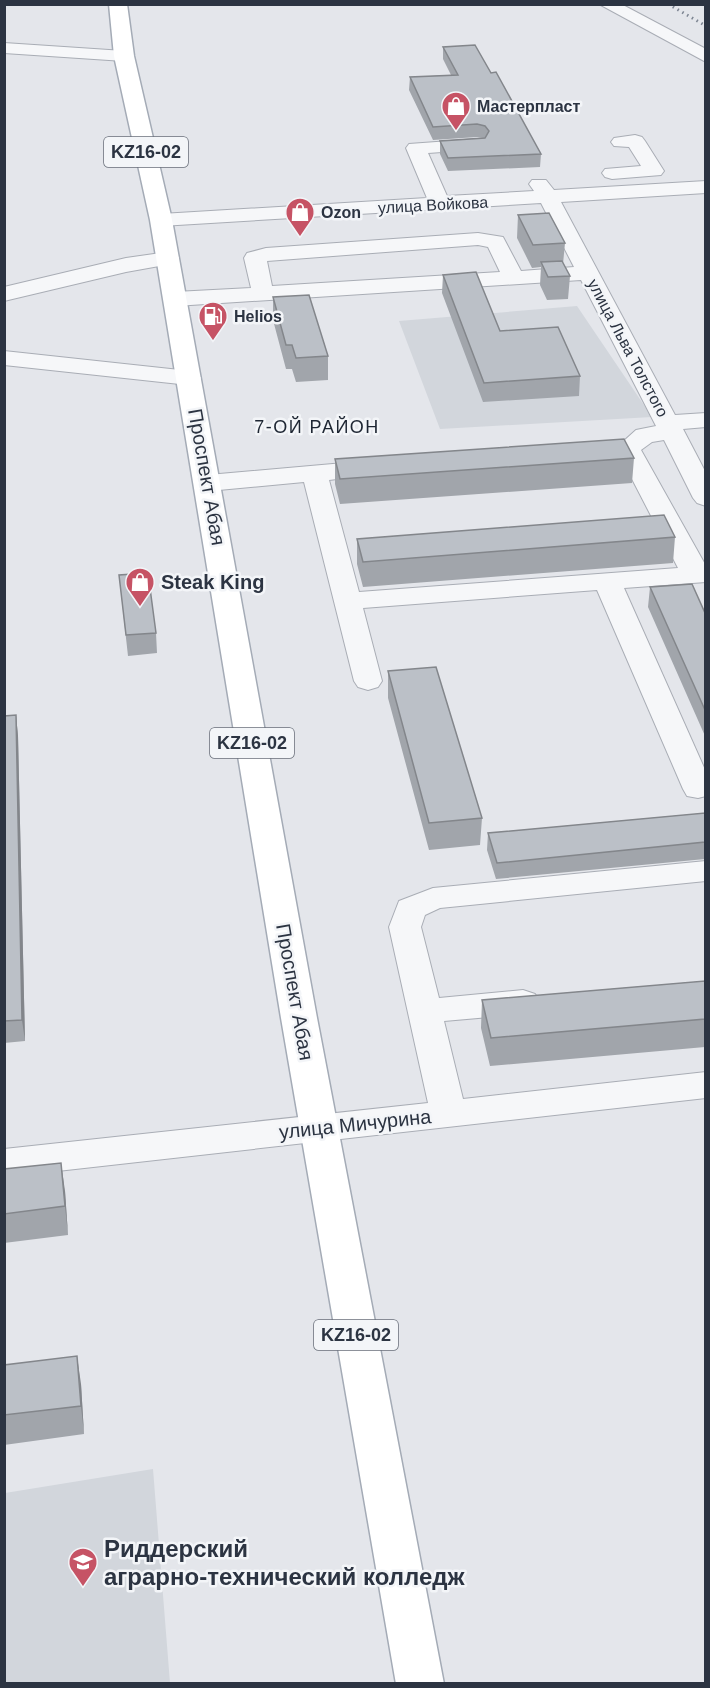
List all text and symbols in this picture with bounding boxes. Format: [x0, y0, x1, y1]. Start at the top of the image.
shop icon: Мастерпласт [440, 90, 472, 132]
place label: Мастерпласт [477, 98, 580, 115]
road number: KZ16-02 [104, 137, 188, 167]
street label: улица Войкова [378, 194, 489, 216]
shop icon: Ozon [284, 196, 316, 238]
place label: Ozon [321, 204, 361, 221]
street label: улица Льва Толстого [584, 276, 672, 420]
fuel station icon: Helios [197, 300, 229, 342]
place label: Helios [234, 308, 282, 325]
street label: Проспект Абая [184, 407, 230, 547]
district label: 7-ОЙ РАЙОН [254, 416, 380, 437]
shop icon: Steak King [124, 566, 156, 608]
place label: Steak King [161, 571, 264, 593]
road number: KZ16-02 [210, 728, 294, 758]
street label: Проспект Абая [272, 922, 318, 1062]
street label: улица Мичурина [278, 1105, 433, 1143]
road number: KZ16-02 [314, 1320, 398, 1350]
place label: Риддерский аграрно-технический колледж [104, 1535, 466, 1590]
school or university icon: Риддерский аграрно-технический колледж [67, 1546, 99, 1588]

